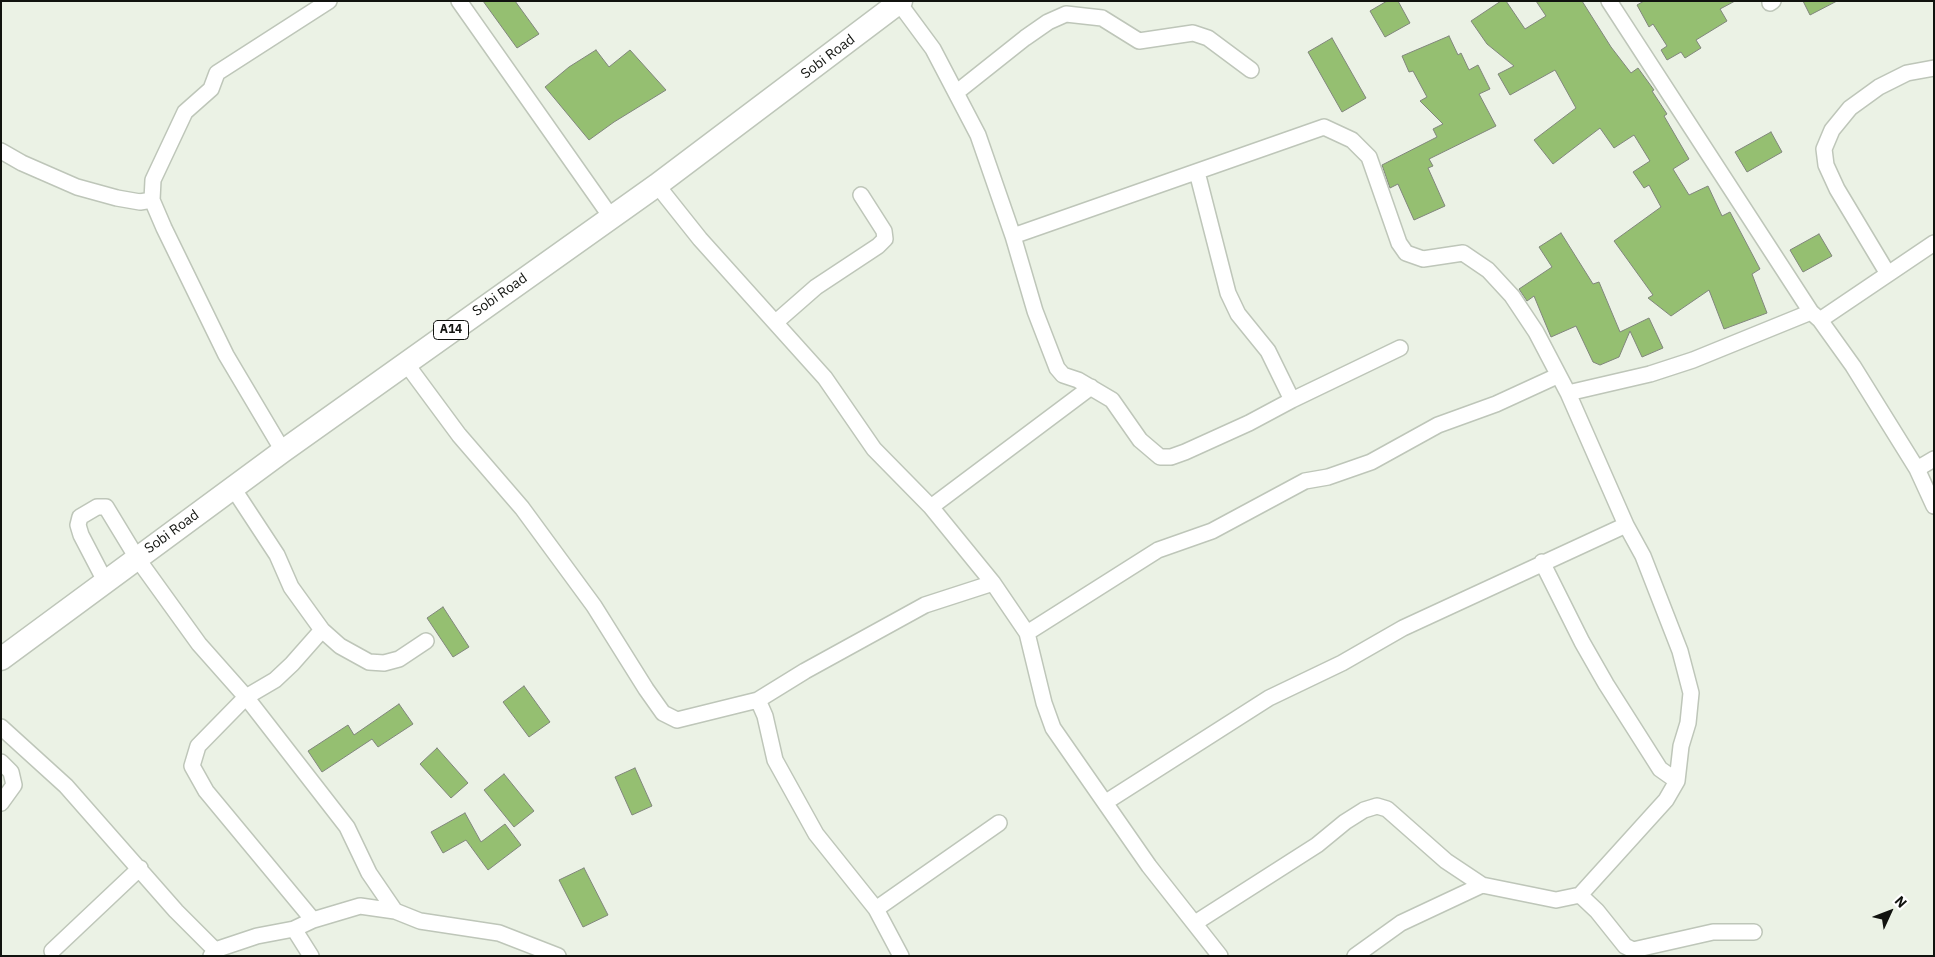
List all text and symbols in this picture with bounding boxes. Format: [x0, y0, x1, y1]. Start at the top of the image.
street label: Sobi Road [798, 31, 858, 83]
street label: Sobi Road [469, 270, 531, 320]
road number: A14 [434, 320, 468, 340]
street label: Sobi Road [142, 507, 202, 557]
north arrow [1865, 887, 1915, 937]
text: N [1891, 892, 1911, 912]

